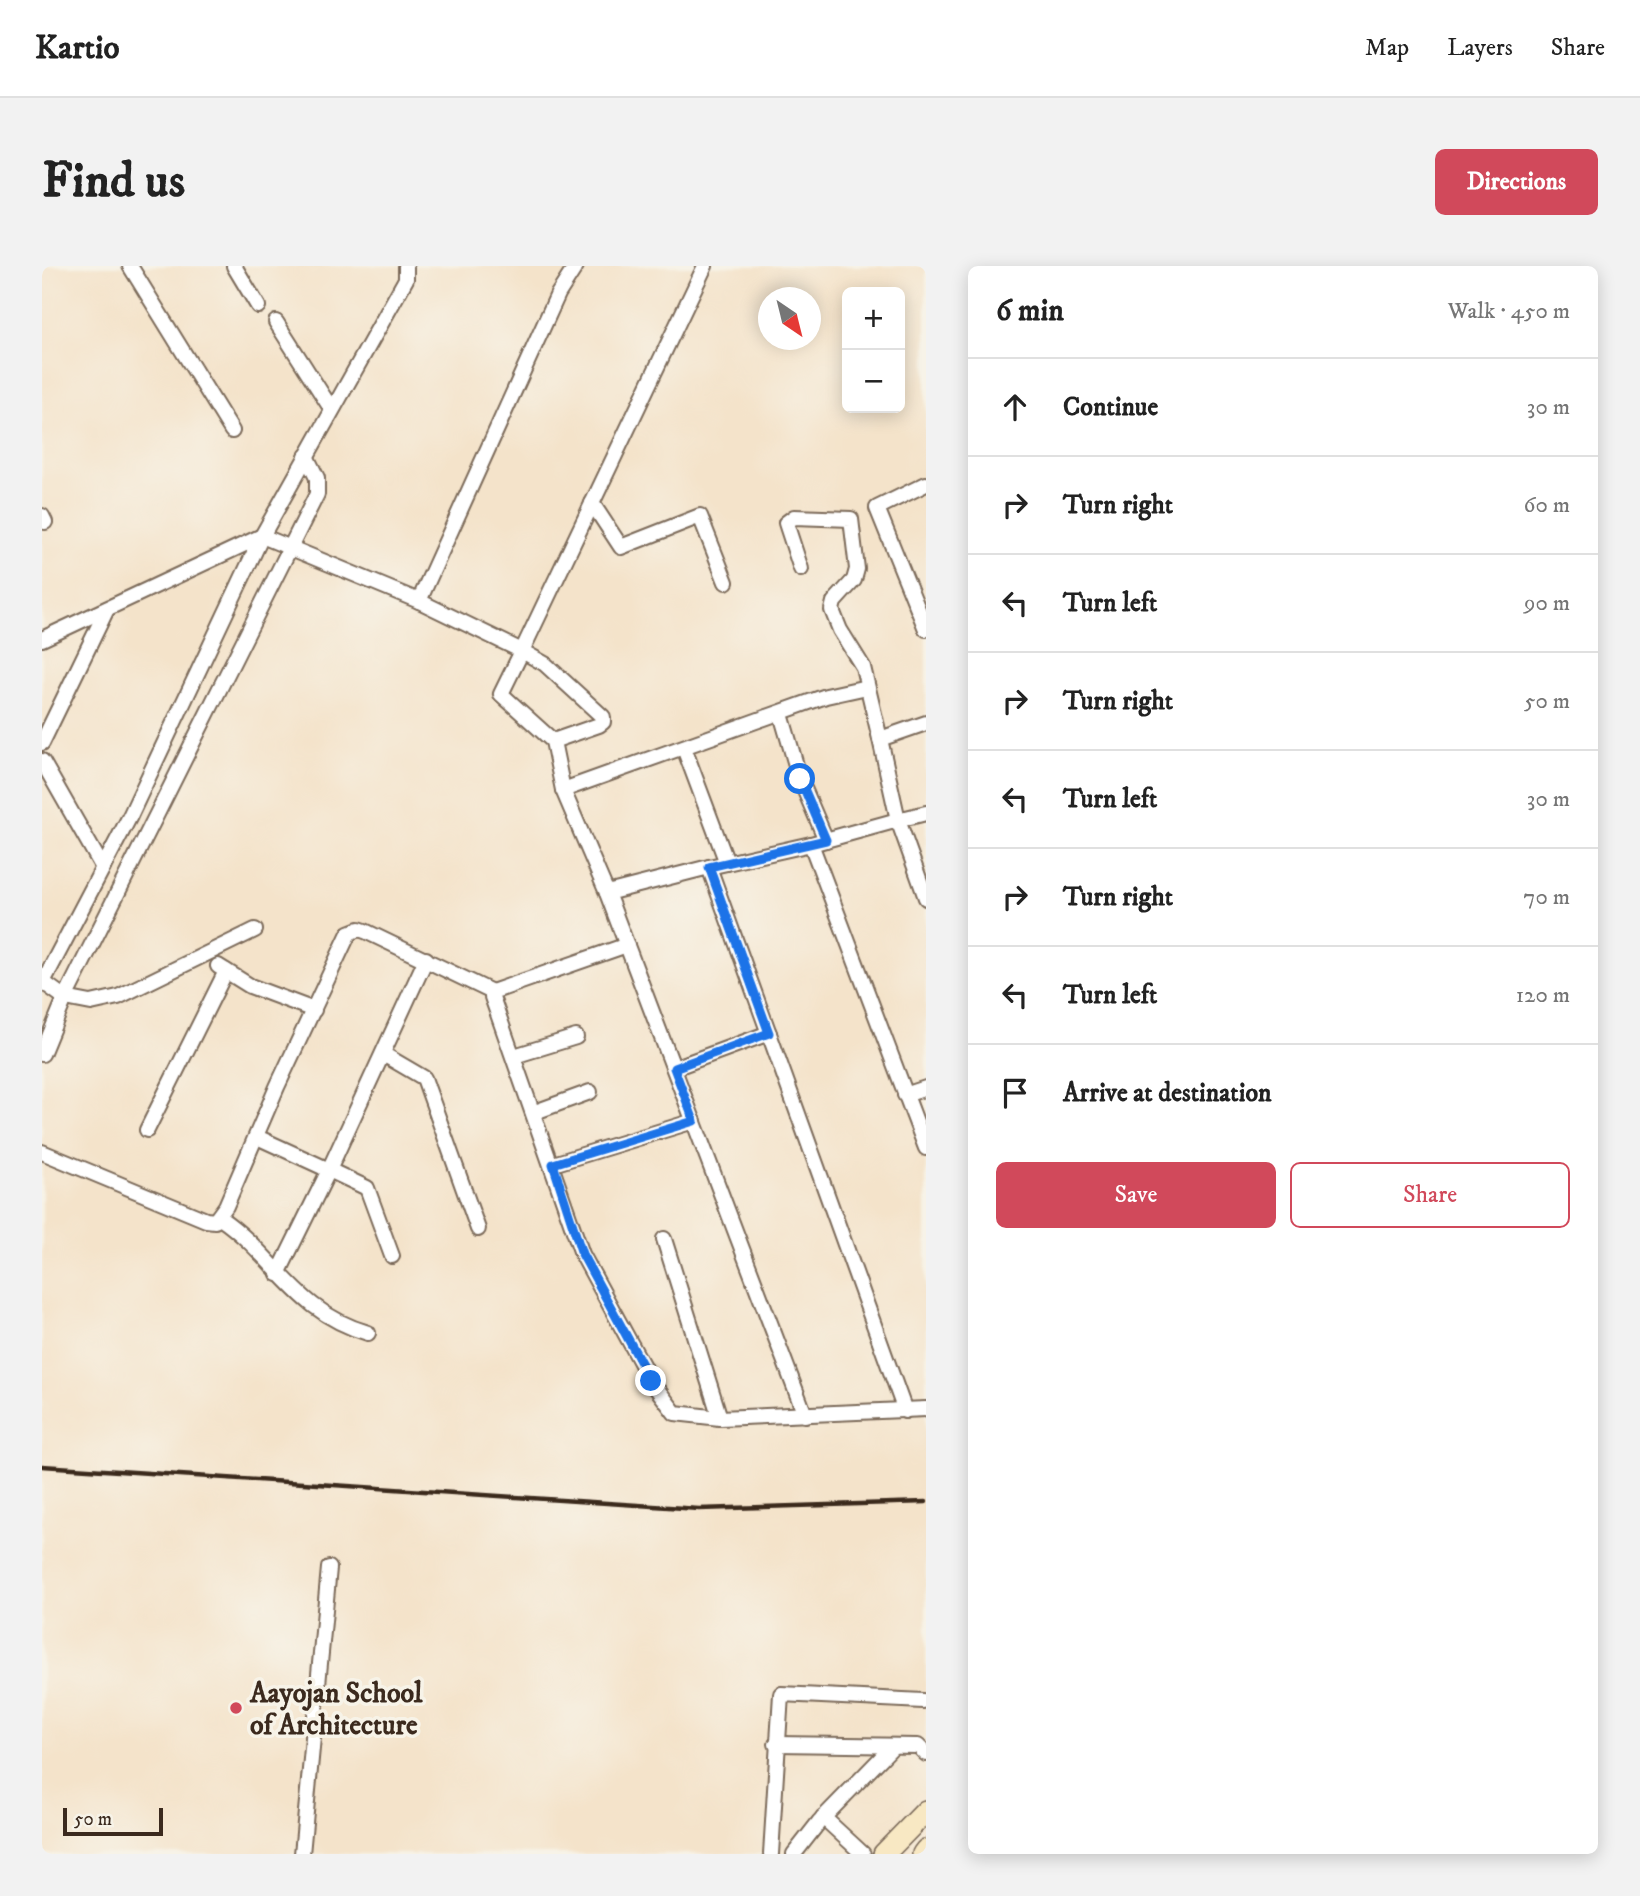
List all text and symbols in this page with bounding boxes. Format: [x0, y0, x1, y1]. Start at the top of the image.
text: Kartio [35, 28, 120, 69]
text: Map [1365, 33, 1409, 63]
text: Layers [1447, 33, 1513, 63]
text: Share [1551, 33, 1605, 63]
button: Directions [1435, 149, 1598, 215]
text: Find us [42, 151, 185, 213]
north arrow [758, 287, 821, 350]
map controls [842, 287, 905, 413]
button: + [842, 287, 905, 350]
text: 6 min [996, 293, 1064, 330]
text: Walk · 450 m [1448, 297, 1570, 326]
button: − [842, 350, 905, 413]
icon: ahead [996, 388, 1034, 426]
text: Continue [1063, 391, 1158, 424]
text: 30 m [1527, 393, 1570, 422]
icon: right [996, 486, 1034, 524]
text: Turn right [1063, 489, 1173, 522]
text: 60 m [1523, 491, 1570, 520]
icon: left [996, 584, 1034, 622]
text: Turn left [1063, 587, 1157, 620]
text: 90 m [1524, 589, 1570, 618]
icon: right [996, 682, 1034, 720]
text: Turn right [1063, 685, 1173, 718]
text: 50 m [1524, 687, 1570, 716]
route start [784, 763, 815, 794]
icon: left [996, 780, 1034, 818]
text: Turn left [1063, 783, 1157, 816]
text: 30 m [1527, 785, 1570, 814]
icon: right [996, 878, 1034, 916]
text: Turn right [1063, 881, 1173, 914]
text: 70 m [1523, 883, 1570, 912]
icon: left [996, 976, 1034, 1014]
text: Turn left [1063, 979, 1157, 1012]
text: 120 m [1516, 981, 1570, 1010]
icon: arrive [996, 1074, 1034, 1112]
text: Arrive at destination [1063, 1077, 1272, 1110]
button: Save [996, 1162, 1276, 1228]
button: Share [1290, 1162, 1570, 1228]
route end [635, 1365, 666, 1396]
place label: Aayojan School of Architecture [249, 1676, 423, 1743]
marker: Aayojan School of Architecture [228, 1700, 244, 1716]
scale bar [63, 1805, 163, 1837]
text: 50 m [74, 1808, 112, 1831]

